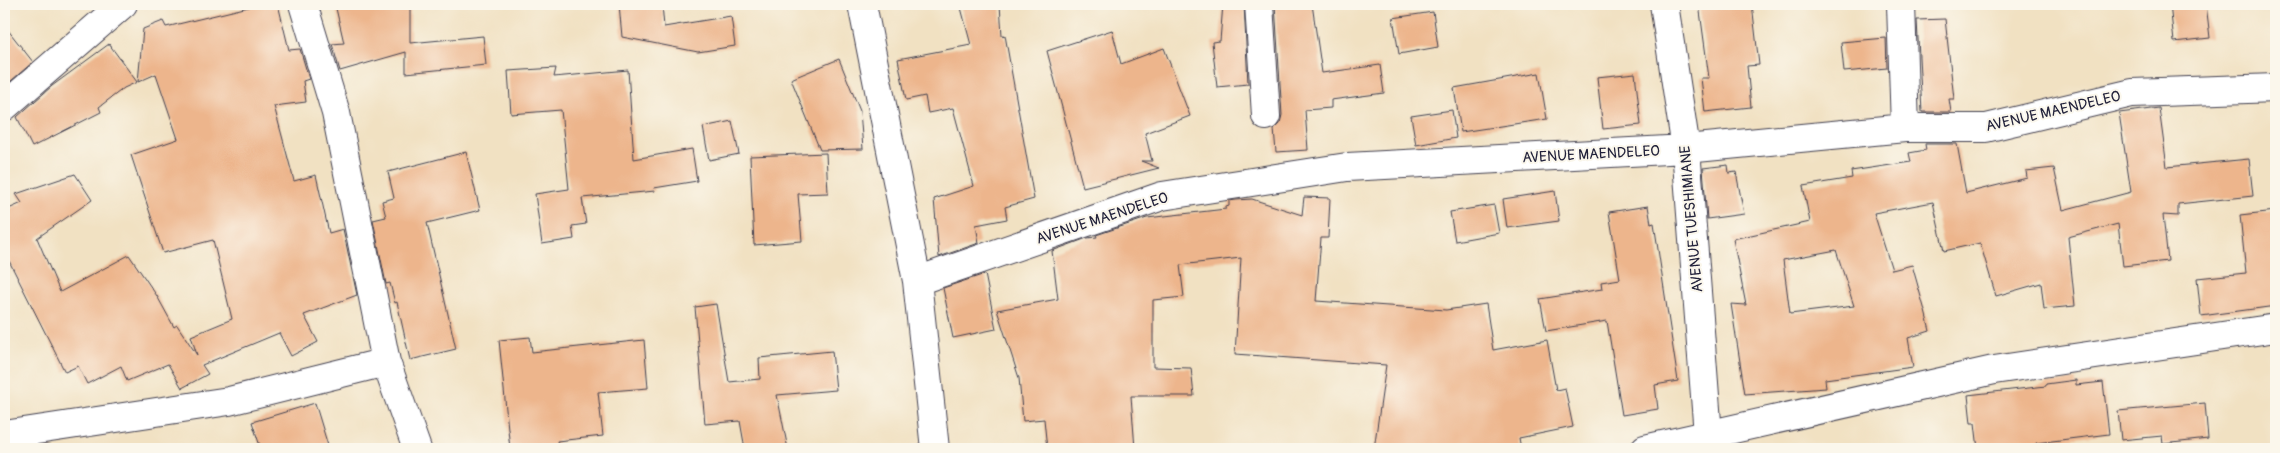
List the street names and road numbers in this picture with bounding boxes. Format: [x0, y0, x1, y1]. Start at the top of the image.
street label: AVENUE MAENDELEO [1984, 87, 2122, 136]
street label: AVENUE MAENDELEO [1522, 141, 1660, 168]
street label: AVENUE TUESHIMIANE [1676, 145, 1707, 293]
street label: AVENUE MAENDELEO [1034, 188, 1171, 249]

